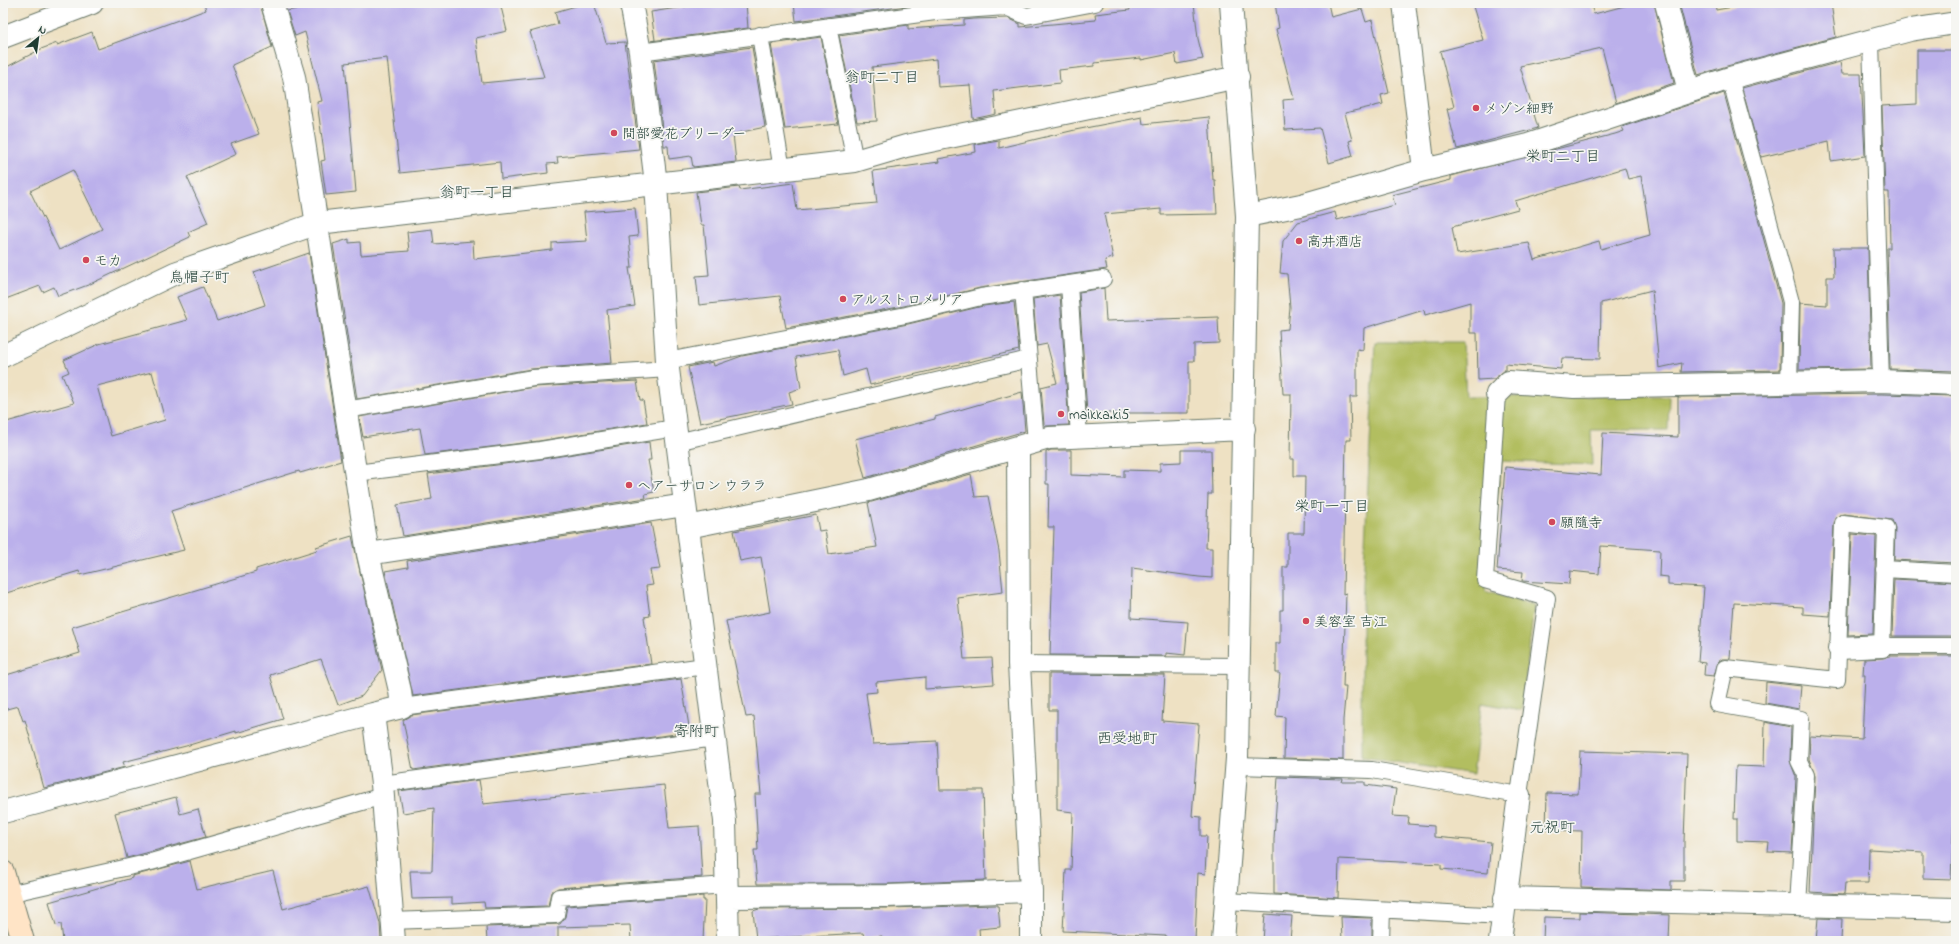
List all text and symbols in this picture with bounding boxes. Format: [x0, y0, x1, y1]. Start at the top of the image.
north arrow [18, 18, 58, 58]
text: N [35, 21, 49, 39]
district label: 翁町二丁目 [844, 67, 920, 89]
place label: メゾン細野 [1484, 99, 1554, 120]
marker: メゾン細野 [1471, 103, 1481, 113]
place label: 間部愛花ブリーダー [622, 124, 746, 145]
marker: 間部愛花ブリーダー [609, 128, 619, 138]
district label: 栄町二丁目 [1525, 146, 1601, 168]
district label: 翁町一丁目 [439, 182, 515, 204]
place label: 高井酒店 [1307, 232, 1363, 253]
marker: 高井酒店 [1294, 236, 1304, 246]
place label: モカ [94, 251, 122, 272]
marker: モカ [81, 255, 91, 265]
district label: 烏帽子町 [169, 267, 230, 289]
place label: アルストロメリア [851, 290, 963, 311]
marker: アルストロメリア [838, 294, 848, 304]
place label: maikka.ki5 [1069, 405, 1129, 426]
marker: maikka.ki5 [1056, 409, 1066, 419]
place label: ヘアーサロン ウララ [637, 476, 767, 497]
marker: ヘアーサロン ウララ [624, 480, 634, 490]
district label: 栄町一丁目 [1294, 496, 1370, 518]
place label: 願隨寺 [1560, 513, 1602, 534]
marker: 願隨寺 [1547, 517, 1557, 527]
place label: 美容室 吉江 [1314, 612, 1388, 633]
marker: 美容室 吉江 [1301, 616, 1311, 626]
district label: 寄附町 [673, 721, 719, 743]
district label: 西受地町 [1097, 728, 1158, 750]
district label: 元祝町 [1529, 817, 1575, 839]

